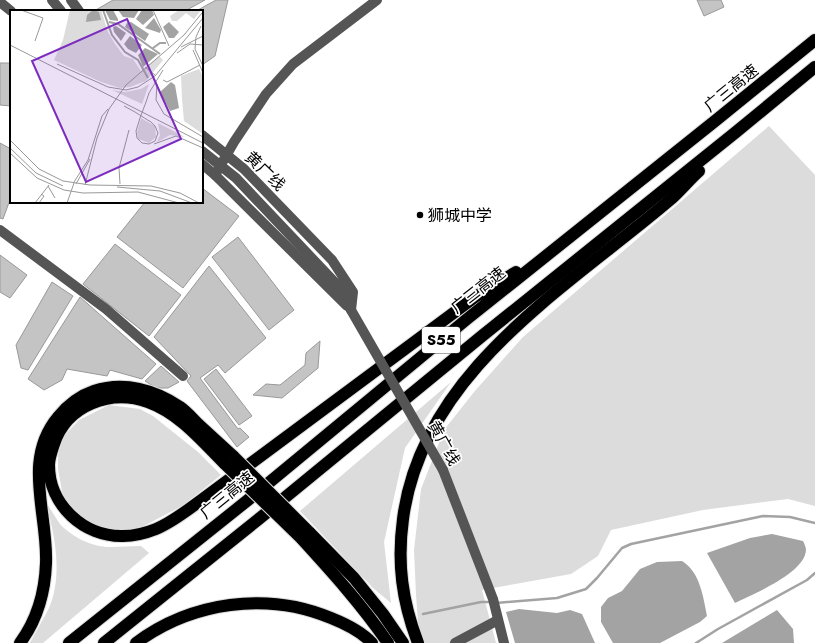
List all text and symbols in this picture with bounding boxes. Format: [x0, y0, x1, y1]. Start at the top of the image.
inset map [10, 10, 203, 203]
street label: 广三高速 [699, 59, 763, 117]
street label: 黄广线 [240, 146, 290, 196]
place label: 狮城中学 [428, 204, 492, 227]
marker: 狮城中学 [415, 210, 425, 220]
street label: 广三高速 [446, 261, 510, 319]
road number: S55 [422, 327, 460, 353]
street label: 黄广线 [422, 416, 466, 470]
street label: 广三高速 [195, 466, 259, 524]

